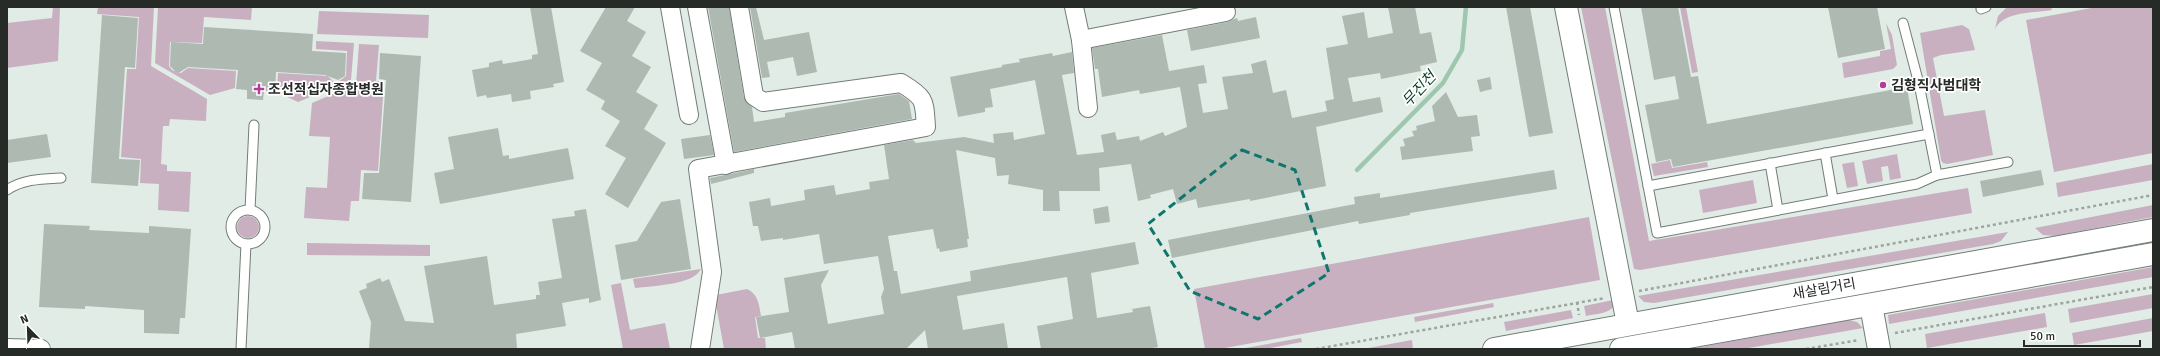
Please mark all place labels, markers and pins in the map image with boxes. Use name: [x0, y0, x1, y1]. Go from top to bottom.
place label: 김형직사범대학: [1891, 77, 1981, 94]
marker: 김형직사범대학: [1878, 80, 1888, 90]
place label: 조선적십자종합병원: [268, 81, 384, 98]
marker: 조선적십자종합병원: [253, 83, 265, 95]

